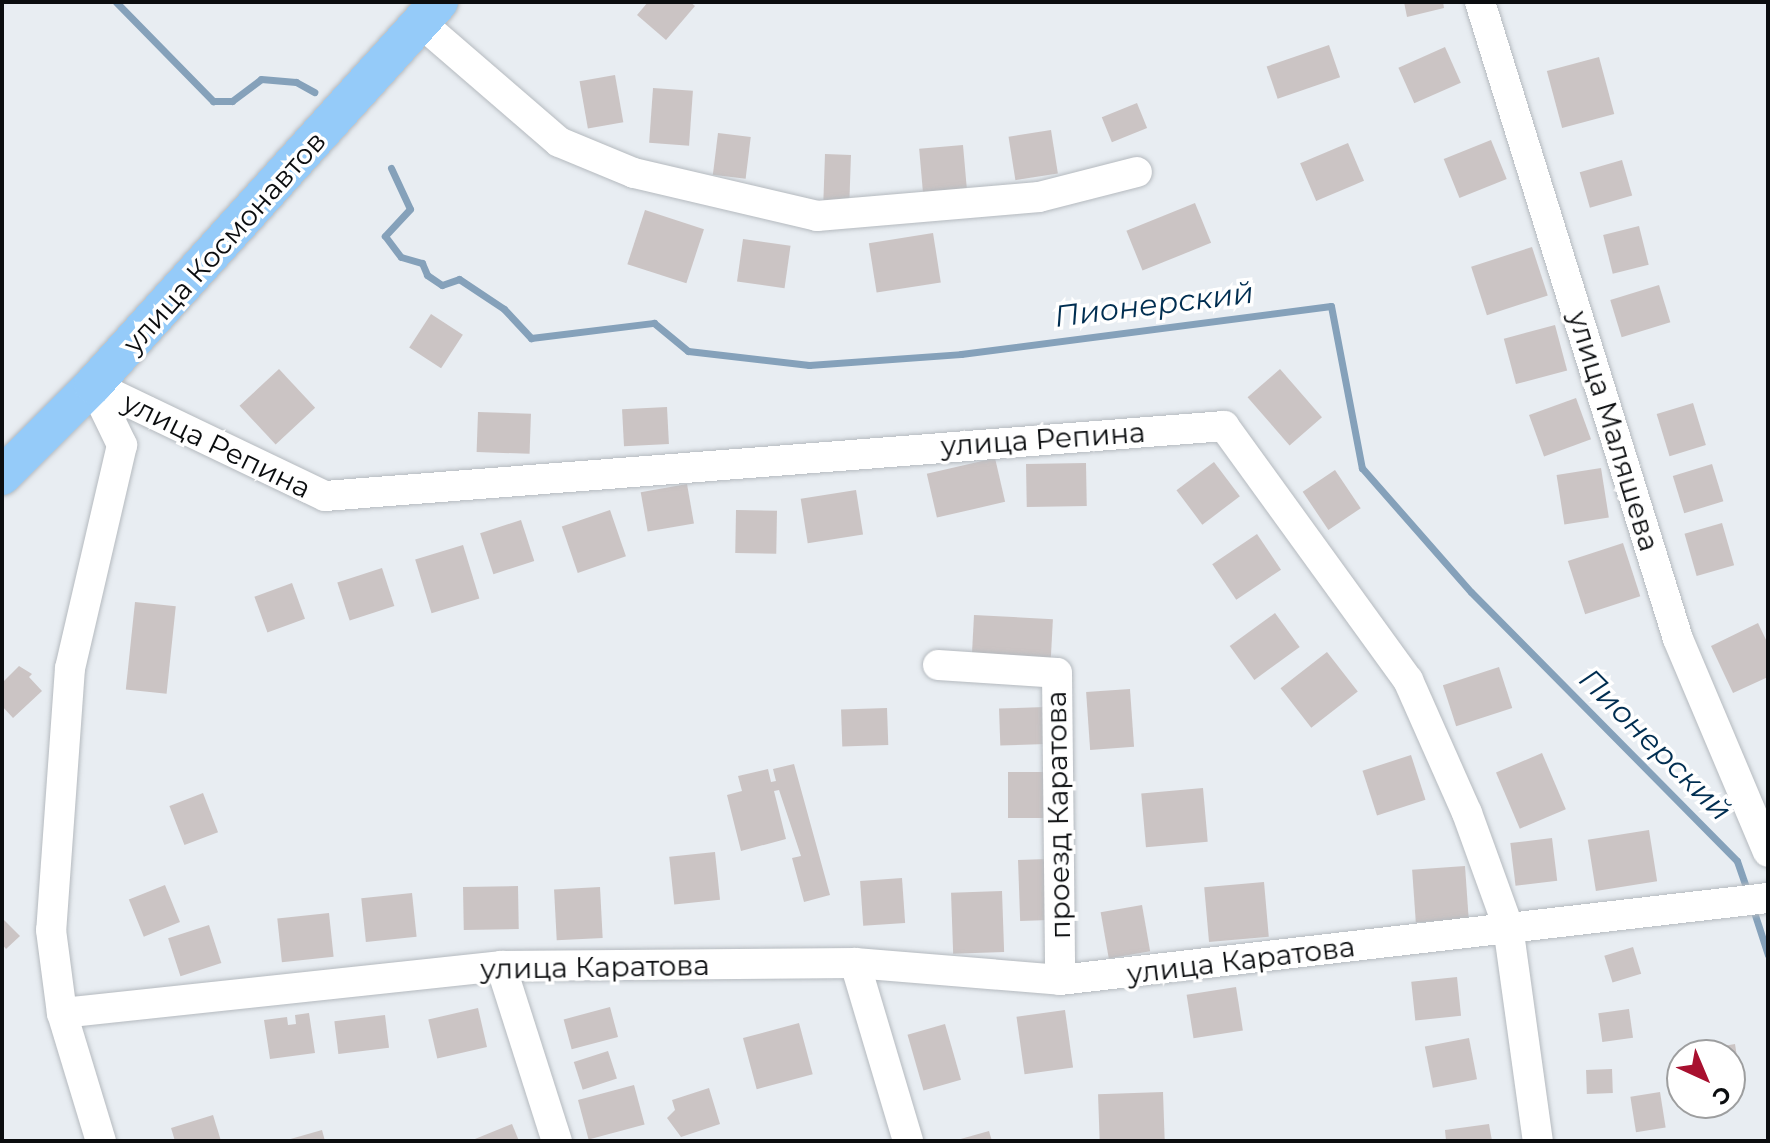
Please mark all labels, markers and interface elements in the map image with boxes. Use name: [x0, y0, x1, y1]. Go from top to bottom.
street label: улица Космонавтов: [116, 124, 332, 360]
water label: Пионерский: [1052, 275, 1256, 335]
street label: улица Маляшева: [1561, 307, 1667, 555]
street label: улица Репина: [118, 385, 316, 505]
street label: улица Репина: [940, 415, 1146, 463]
water label: Пионерский: [1571, 661, 1739, 829]
street label: проезд Каратова: [1039, 691, 1077, 939]
street label: улица Каратова: [1125, 929, 1357, 991]
street label: улица Каратова: [480, 948, 710, 986]
north arrow: [1666, 1039, 1746, 1119]
text: С: [1707, 1080, 1737, 1110]

